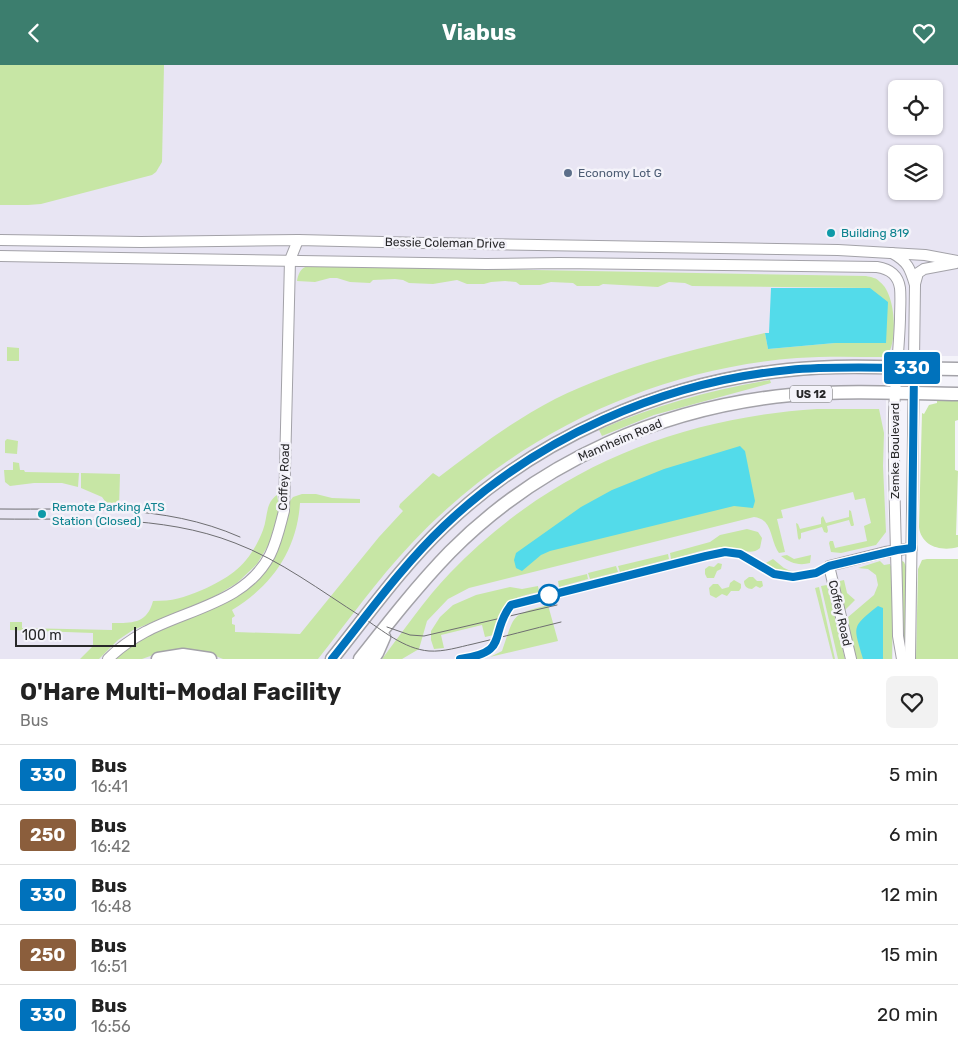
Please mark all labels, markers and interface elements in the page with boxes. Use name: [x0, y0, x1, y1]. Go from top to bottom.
icon: back: [20, 19, 48, 47]
text: Viabus: [442, 19, 516, 46]
icon: heart: [910, 19, 938, 47]
map controls: [888, 80, 943, 200]
button: locate: [888, 80, 943, 135]
button: layers: [888, 145, 943, 200]
place label: Economy Lot G: [578, 166, 662, 180]
marker: Economy Lot G: [562, 167, 574, 179]
place label: Building 819: [841, 226, 909, 240]
marker: Building 819: [825, 227, 837, 239]
street label: Bessie Coleman Drive: [385, 235, 506, 251]
line badge: 330: [883, 352, 941, 384]
text: 330: [894, 357, 930, 379]
road number: US 12: [790, 385, 832, 403]
street label: Zemke Boulevard: [888, 403, 902, 499]
street label: Mannheim Road: [576, 416, 664, 464]
street label: Coffey Road: [276, 443, 292, 511]
place label: Remote Parking ATS Station (Closed): [52, 500, 165, 528]
marker: Remote Parking ATS Station (Closed): [36, 508, 48, 520]
street label: Coffey Road: [826, 579, 854, 647]
unlabelled marker: [538, 584, 560, 606]
scale bar: [15, 624, 136, 647]
text: 100 m: [22, 627, 62, 644]
button: heart: [886, 676, 938, 728]
text: O'Hare Multi-Modal Facility: [20, 678, 341, 706]
text: Bus: [20, 711, 48, 730]
text: Bus: [91, 754, 127, 777]
text: 5 min: [889, 763, 938, 786]
text: 330: [30, 764, 66, 786]
text: 16:41: [91, 777, 128, 796]
text: Bus: [91, 814, 127, 837]
text: 6 min: [889, 823, 938, 846]
text: 250: [30, 824, 66, 846]
text: 16:42: [91, 837, 131, 856]
text: Bus: [91, 874, 127, 897]
text: 12 min: [881, 883, 938, 906]
text: 330: [30, 884, 66, 906]
text: 16:48: [91, 897, 132, 916]
text: Bus: [91, 934, 127, 957]
text: 15 min: [881, 943, 938, 966]
text: 250: [30, 944, 66, 966]
text: 16:51: [91, 957, 127, 976]
text: Bus: [91, 994, 127, 1017]
text: 20 min: [877, 1003, 938, 1026]
text: 330: [30, 1004, 66, 1026]
text: 16:56: [91, 1017, 131, 1036]

